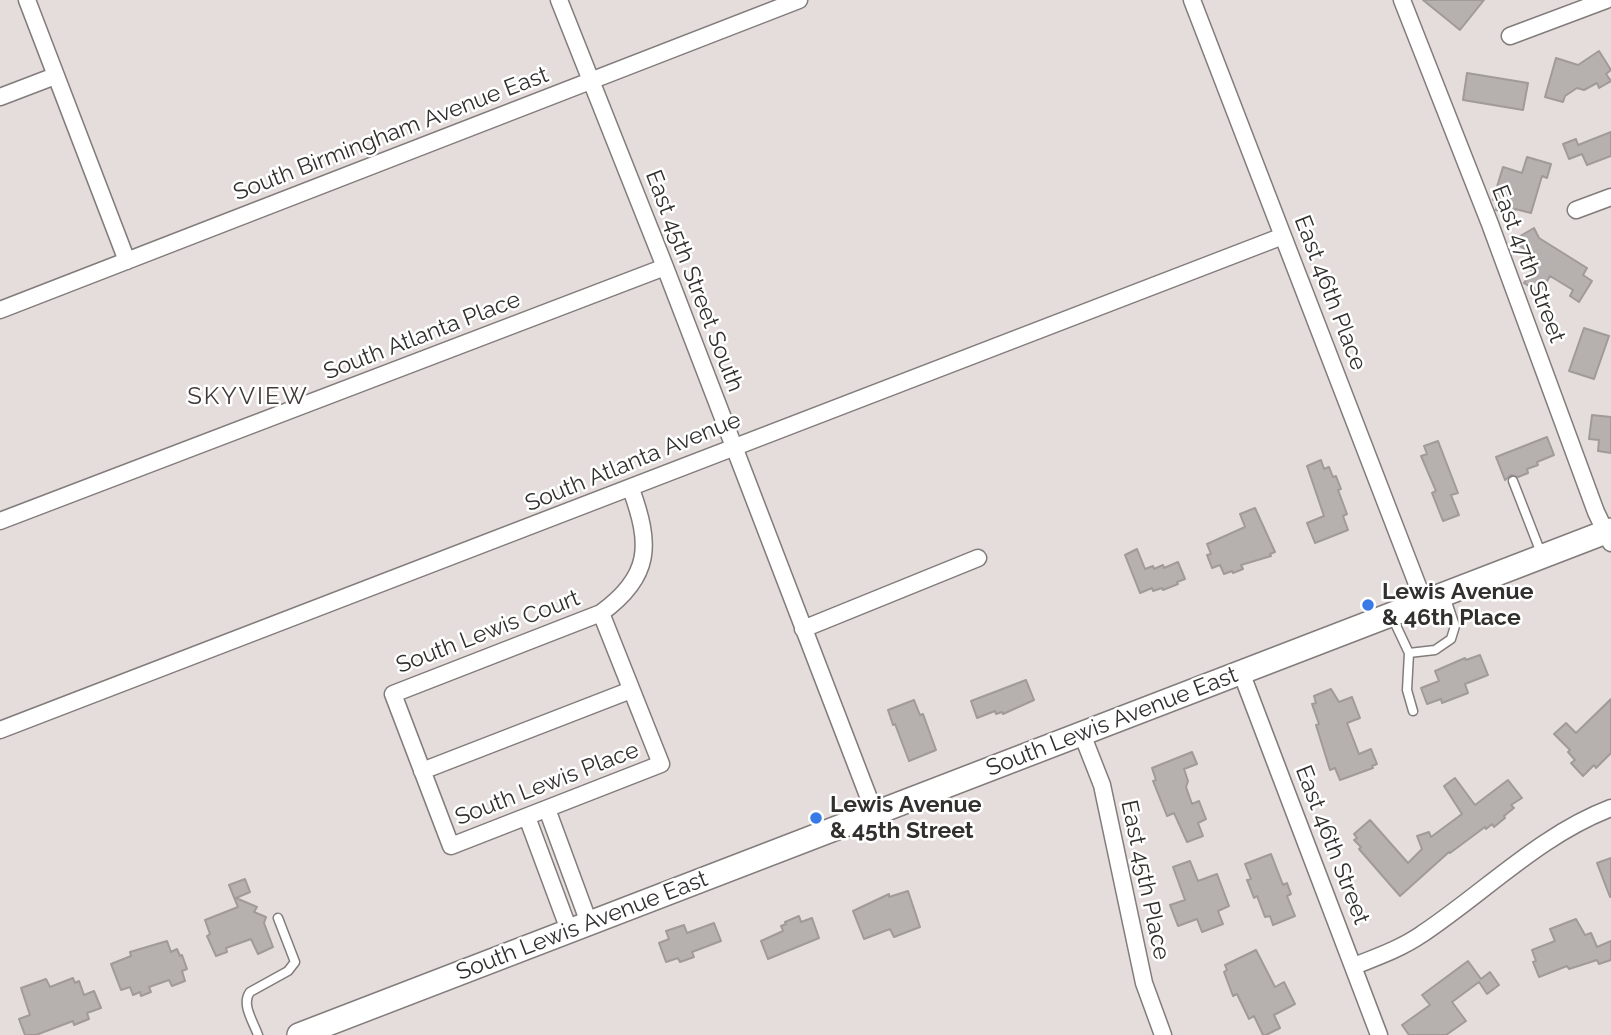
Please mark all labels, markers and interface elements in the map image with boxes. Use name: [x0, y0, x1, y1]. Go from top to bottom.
street label: South Birmingham Avenue East: [230, 61, 552, 207]
street label: East 45th Street South: [639, 166, 749, 396]
street label: East 47th Street: [1485, 181, 1571, 347]
street label: East 46th Place: [1288, 212, 1372, 374]
street label: South Atlanta Place: [320, 286, 524, 386]
district label: SKYVIEW: [188, 383, 308, 411]
street label: South Atlanta Avenue: [521, 406, 745, 518]
place label: Lewis Avenue & 46th Place: [1382, 578, 1533, 632]
street label: South Lewis Court: [392, 584, 584, 680]
marker: Lewis Avenue & 46th Place: [1360, 597, 1376, 613]
street label: South Lewis Avenue East: [982, 661, 1242, 783]
street label: South Lewis Place: [451, 736, 643, 832]
street label: East 46th Street: [1289, 761, 1375, 929]
place label: Lewis Avenue & 45th Street: [830, 791, 981, 845]
street label: East 45th Place: [1115, 798, 1175, 962]
marker: Lewis Avenue & 45th Street: [808, 810, 824, 826]
street label: South Lewis Avenue East: [452, 865, 712, 987]

